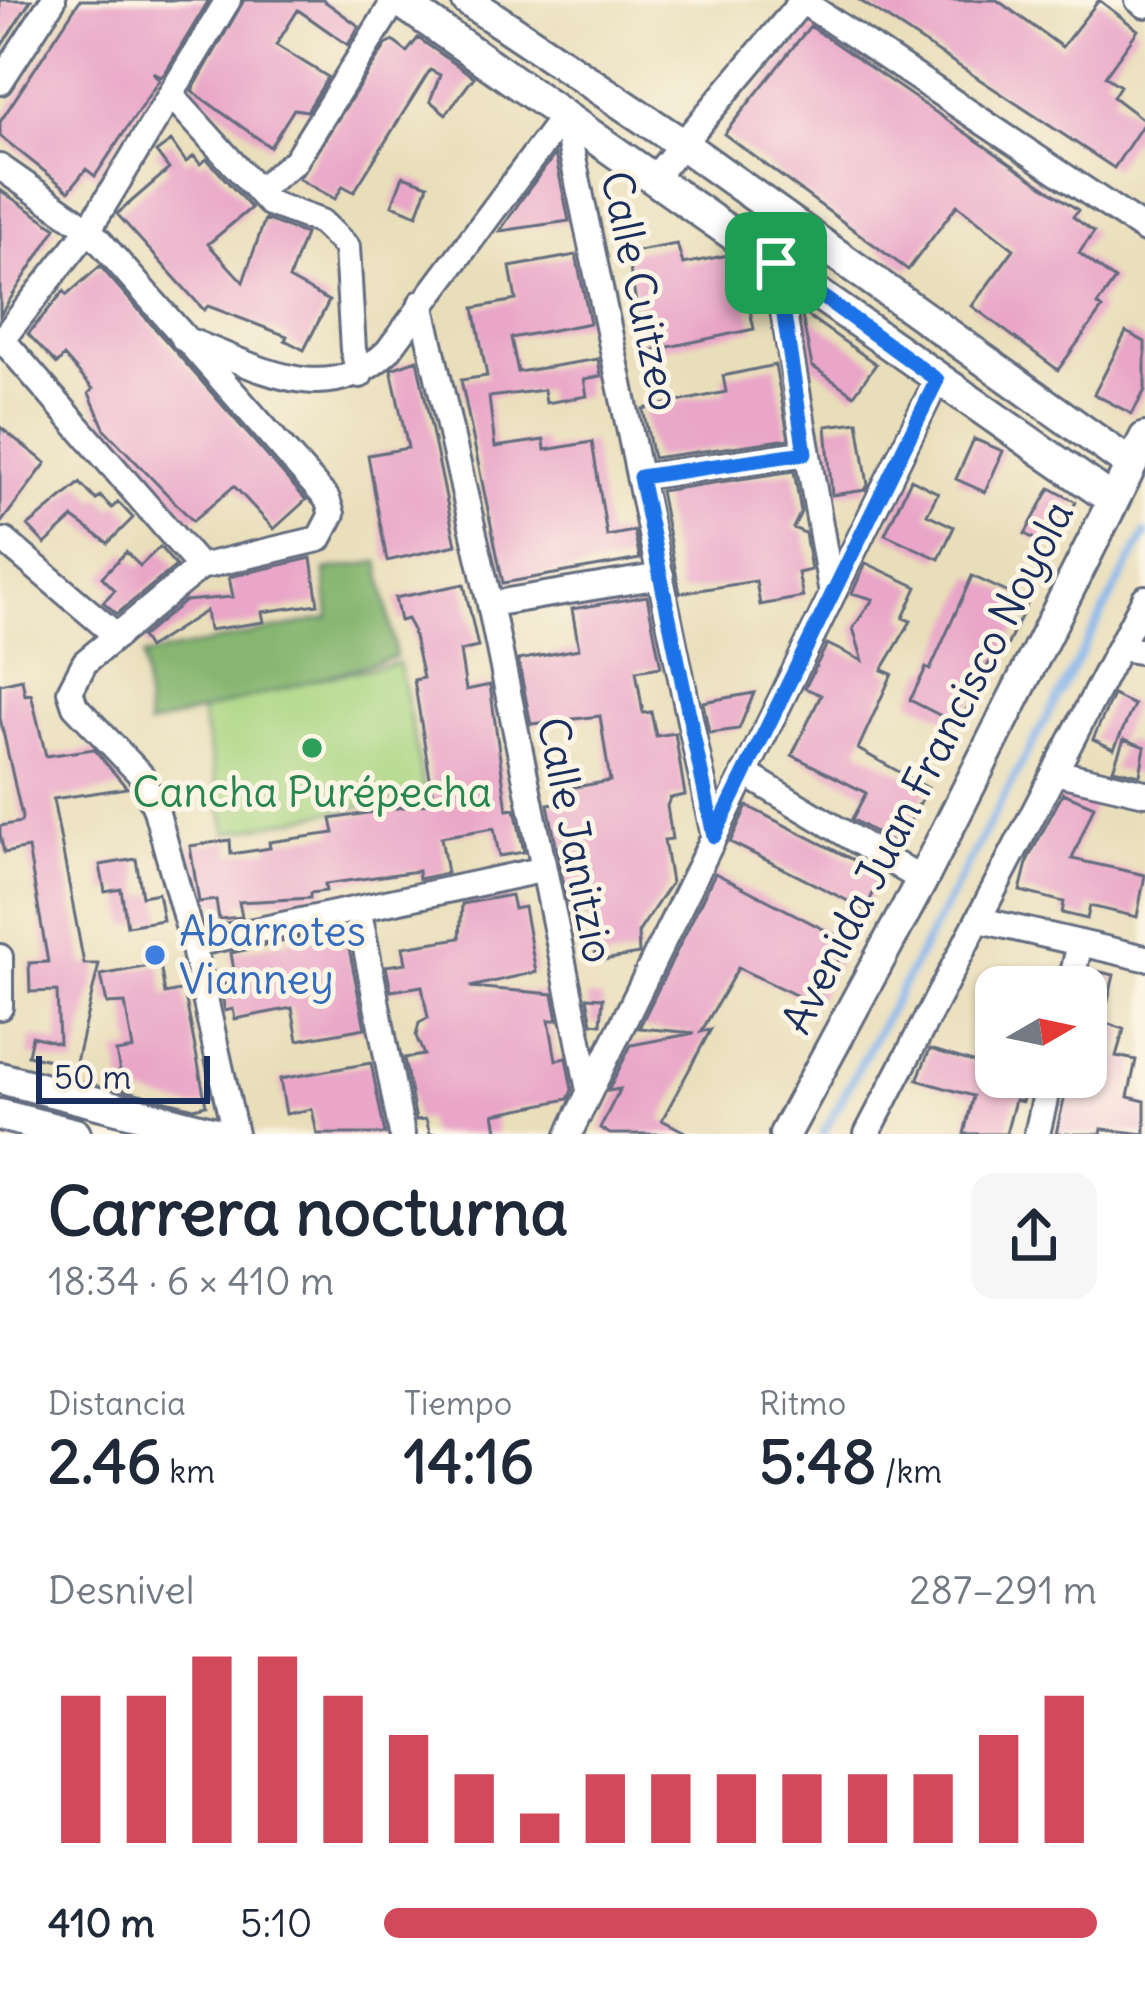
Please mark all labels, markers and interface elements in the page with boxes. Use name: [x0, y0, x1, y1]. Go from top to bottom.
street label: Calle Cuitzeo: [590, 167, 692, 415]
pin: [725, 212, 827, 314]
icon: arrive: [743, 230, 809, 296]
street label: Avenida Juan Francisco Noyola: [770, 492, 1084, 1042]
street label: Calle Janitzio: [527, 713, 625, 967]
marker: Cancha Purépecha: [299, 735, 325, 761]
place label: Cancha Purépecha: [132, 766, 492, 818]
place label: Abarrotes Vianney: [179, 905, 366, 1005]
marker: Abarrotes Vianney: [142, 942, 168, 968]
north arrow: [975, 966, 1107, 1098]
map controls: [975, 966, 1107, 1098]
scale bar: [36, 1050, 210, 1103]
text: 50 m: [54, 1056, 131, 1098]
text: Carrera nocturna: [48, 1170, 568, 1253]
button: share: [971, 1173, 1097, 1299]
text: 18:34 · 6 × 410 m: [48, 1257, 334, 1306]
text: Distancia: [48, 1382, 186, 1424]
text: Tiempo: [404, 1382, 512, 1424]
text: Ritmo: [759, 1382, 846, 1424]
text: 2.46: [48, 1424, 161, 1499]
text: 14:16: [404, 1424, 534, 1499]
text: 5:48: [759, 1424, 877, 1499]
text: km: [161, 1450, 215, 1492]
text: /km: [877, 1450, 942, 1492]
text: Desnivel: [48, 1566, 194, 1615]
text: 287–291 m: [909, 1566, 1097, 1615]
text: 410 m: [48, 1899, 155, 1948]
text: 5:10: [240, 1899, 312, 1948]

